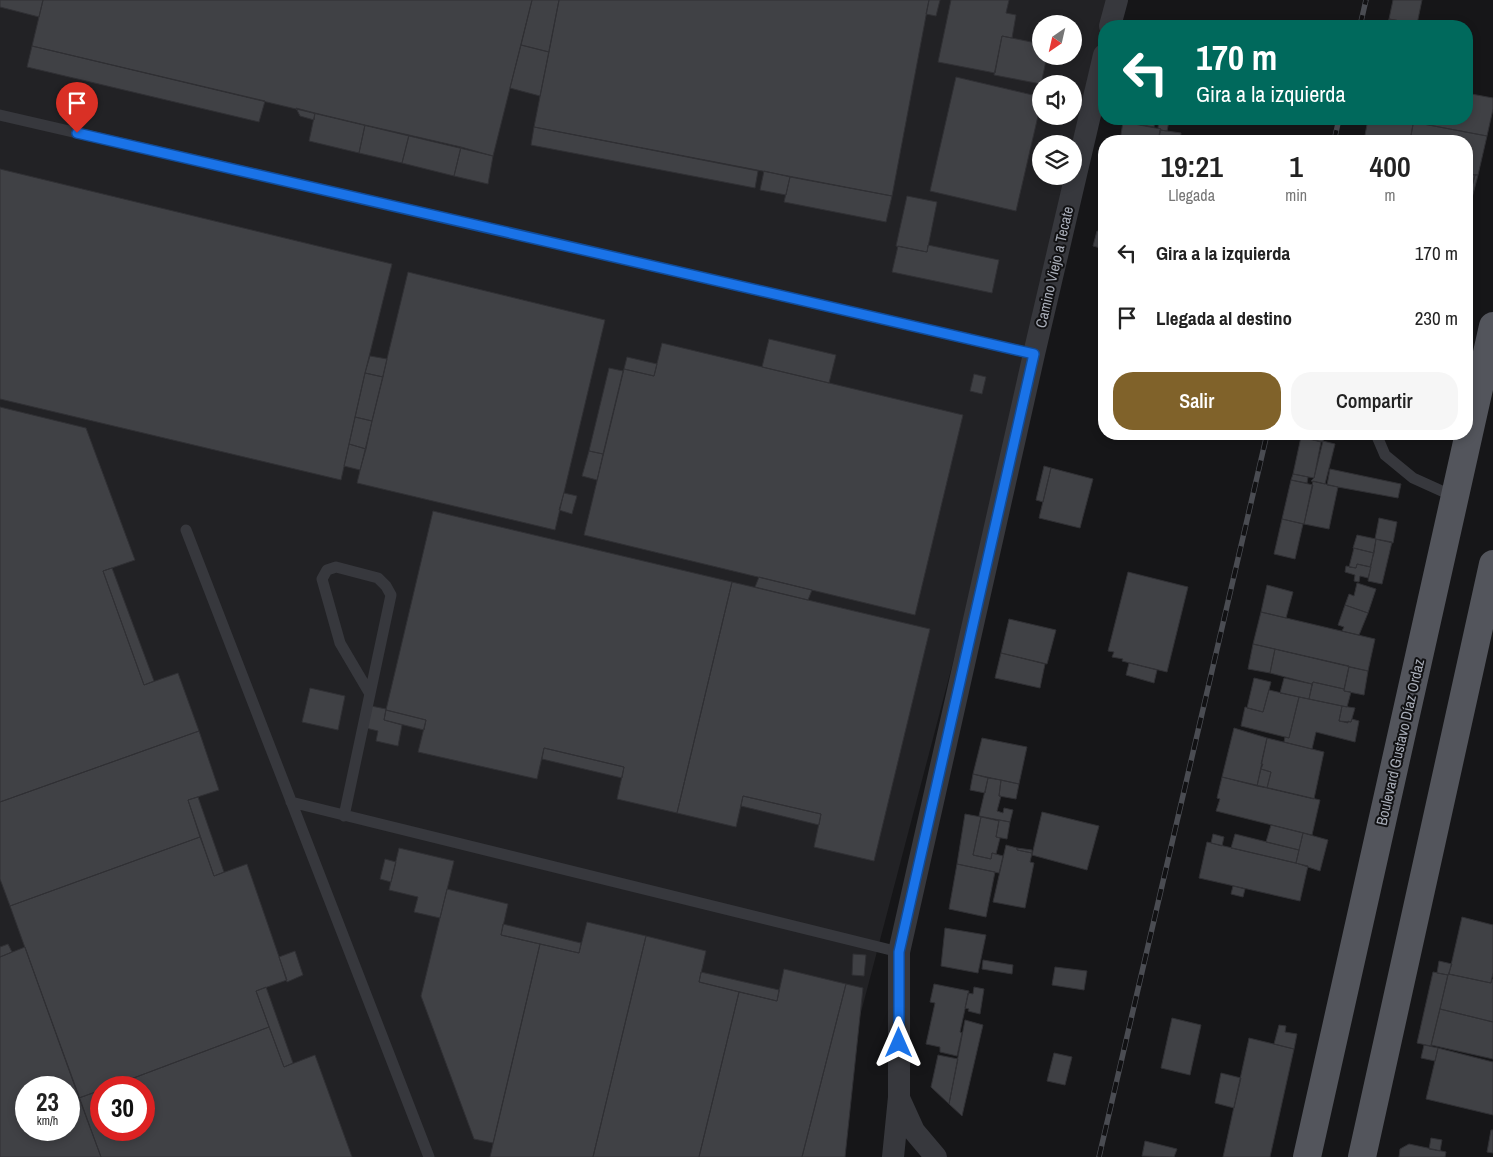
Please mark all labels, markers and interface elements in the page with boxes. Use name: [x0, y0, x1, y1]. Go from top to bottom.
north arrow: [1032, 15, 1082, 65]
map controls: [1032, 15, 1082, 185]
text: 170 m: [1196, 34, 1277, 81]
icon: left: [1113, 40, 1178, 105]
button: sound: [1032, 75, 1082, 125]
text: Gira a la izquierda: [1196, 79, 1345, 109]
pin: [56, 82, 98, 133]
icon: arrive: [63, 89, 91, 117]
button: layers: [1032, 135, 1082, 185]
text: 19:21: [1160, 146, 1223, 186]
text: 1: [1289, 146, 1303, 186]
text: 400: [1370, 146, 1411, 186]
text: Llegada: [1168, 184, 1215, 206]
text: min: [1285, 184, 1307, 206]
text: m: [1385, 184, 1396, 206]
street label: Camino Viejo a Tecate: [1030, 204, 1078, 330]
icon: left: [1113, 239, 1141, 267]
text: Gira a la izquierda: [1156, 240, 1290, 266]
text: 170 m: [1415, 240, 1458, 266]
icon: arrive: [1113, 304, 1141, 332]
text: Llegada al destino: [1156, 305, 1292, 331]
text: 230 m: [1415, 305, 1458, 331]
button: Salir: [1113, 372, 1281, 430]
button: Compartir: [1291, 372, 1458, 430]
street label: Boulevard Gustavo Díaz Ordaz: [1371, 657, 1429, 827]
position arrow: [872, 1016, 924, 1068]
speed limit sign: 30: [90, 1076, 155, 1141]
text: 23: [36, 1085, 59, 1119]
text: km/h: [37, 1113, 58, 1129]

